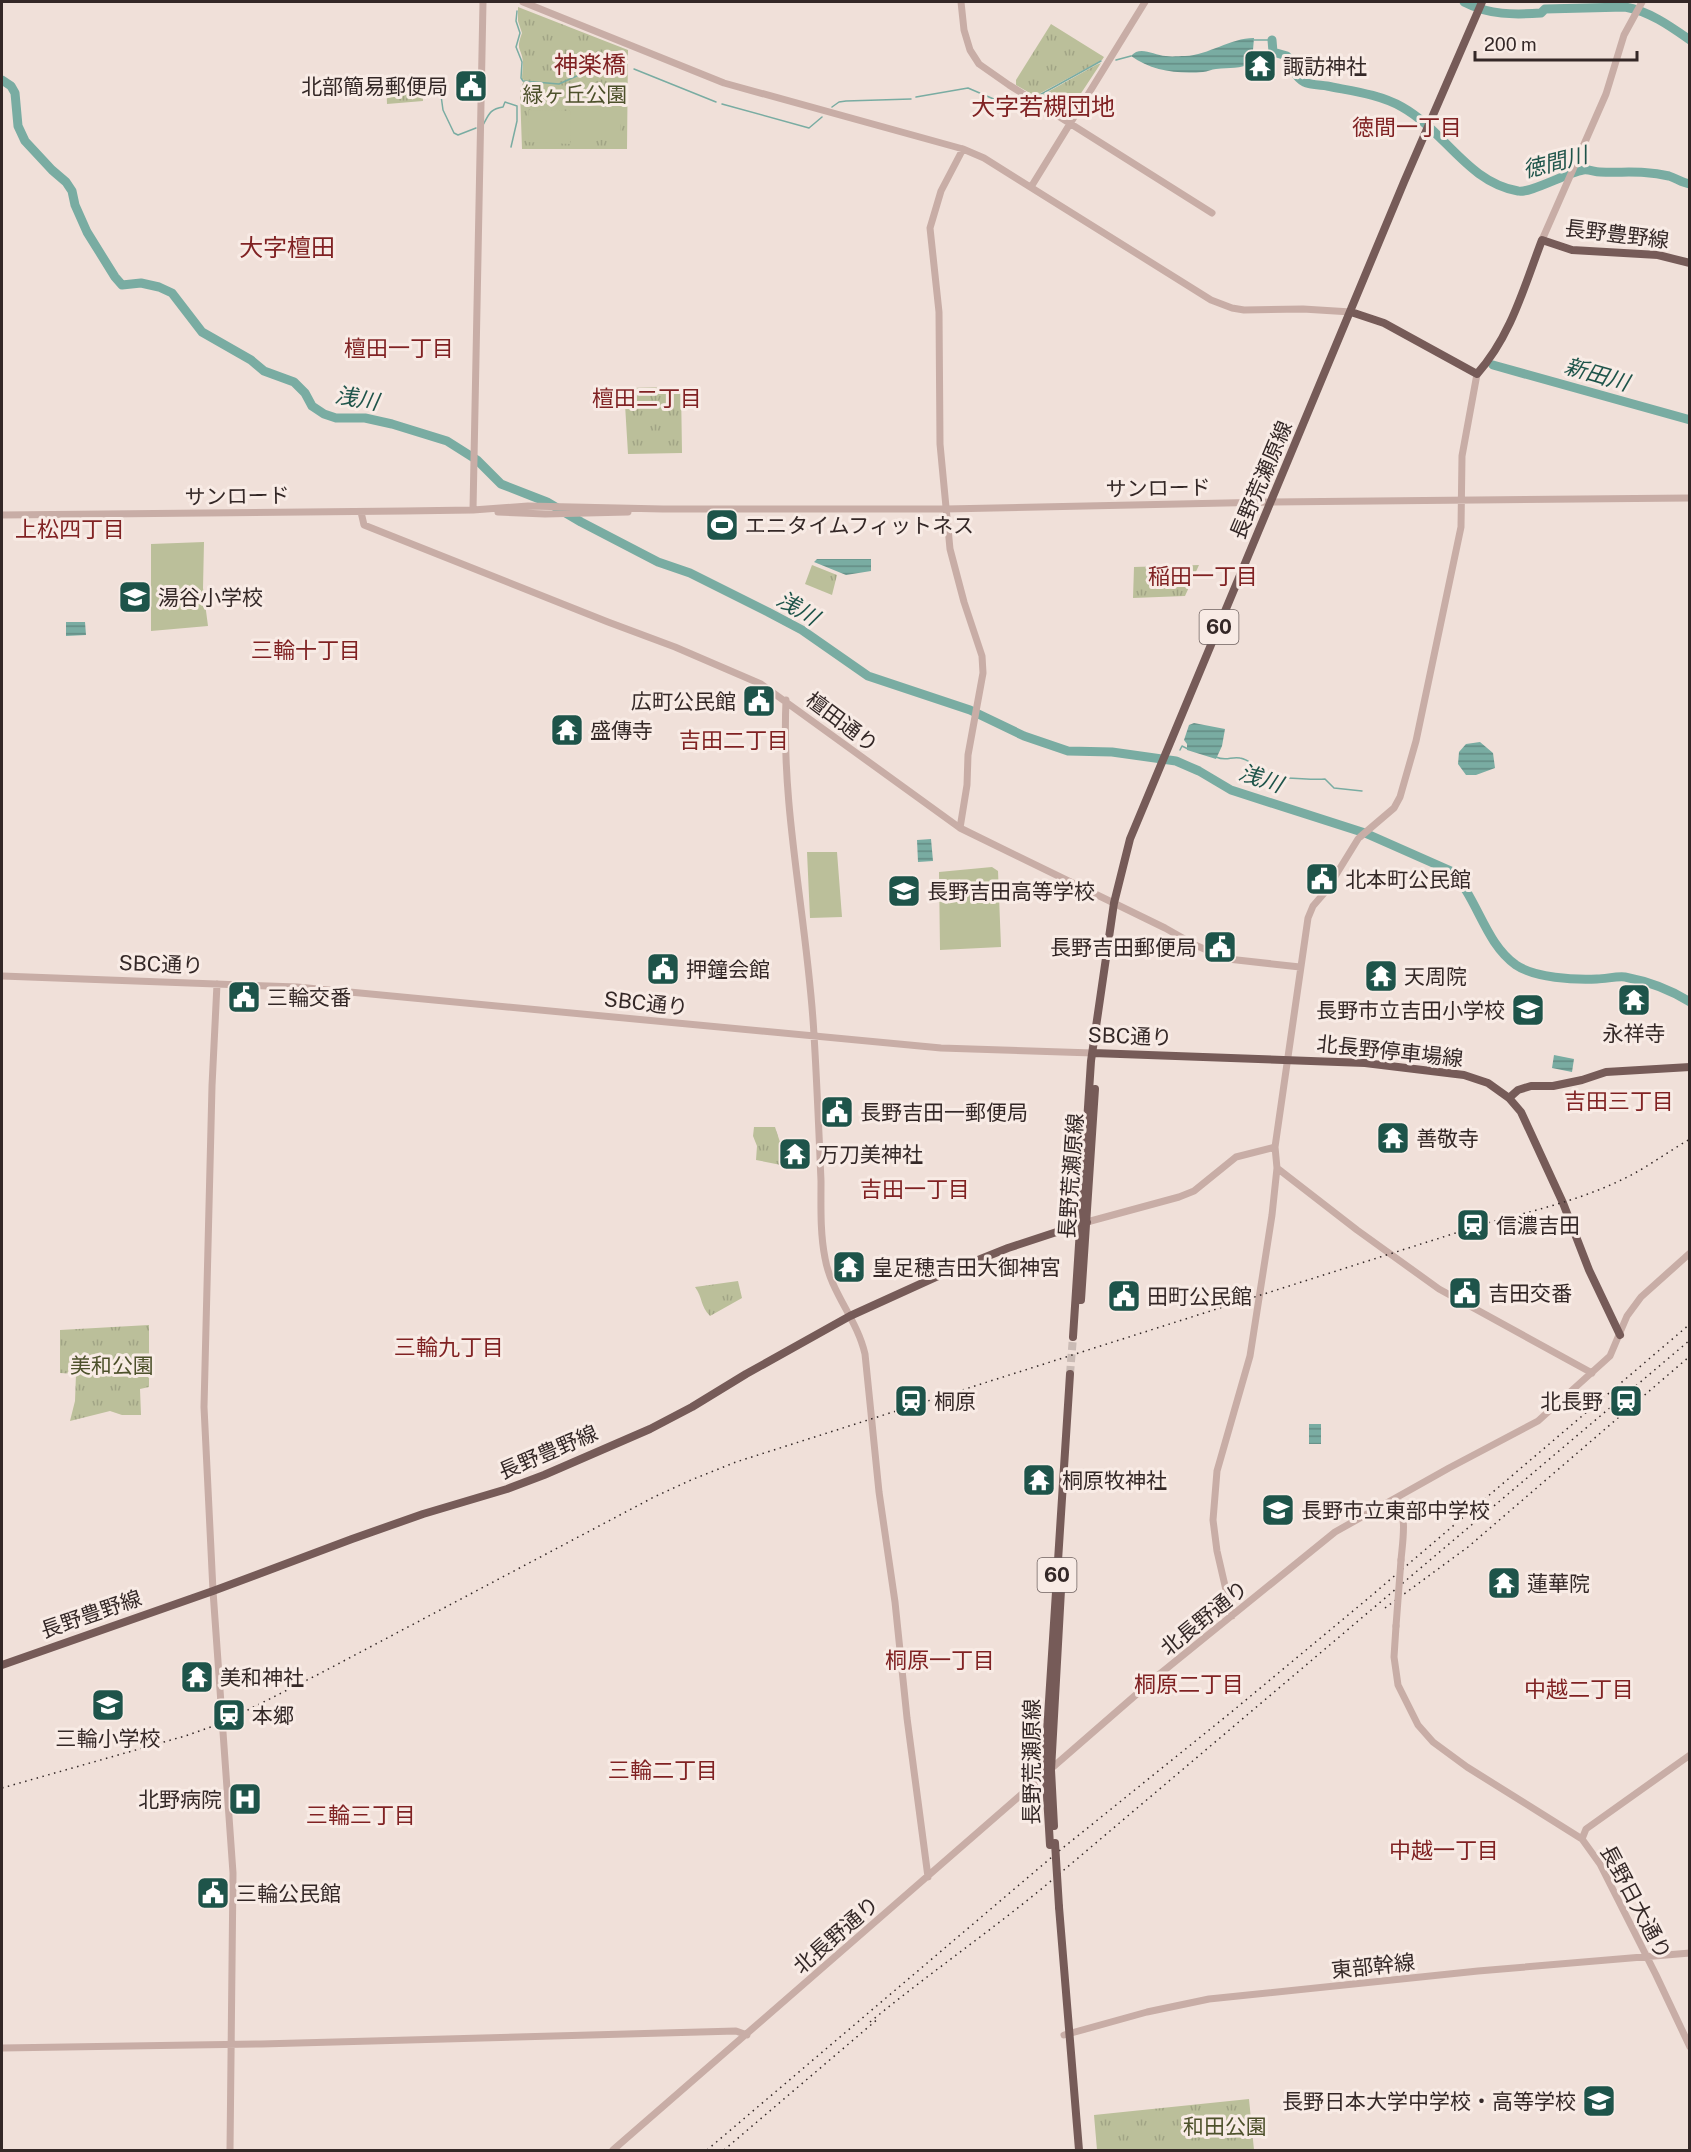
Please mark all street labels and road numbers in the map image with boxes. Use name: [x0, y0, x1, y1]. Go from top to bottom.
street label: 長野豊野線: [1563, 215, 1671, 253]
street label: 長野荒瀬原線: [1225, 417, 1297, 543]
street label: サンロード: [1105, 475, 1211, 501]
street label: サンロード: [184, 483, 290, 509]
road number: 60: [1200, 610, 1238, 644]
street label: 檀田通り: [801, 687, 883, 757]
street label: SBC通り: [118, 950, 204, 978]
street label: SBC通り: [603, 986, 689, 1020]
street label: SBC通り: [1087, 1022, 1173, 1050]
street label: 北長野停車場線: [1316, 1031, 1464, 1071]
street label: 長野荒瀬原線: [1054, 1112, 1088, 1240]
street label: 長野豊野線: [495, 1420, 601, 1484]
road number: 60: [1038, 1558, 1076, 1592]
street label: 北長野通り: [1155, 1575, 1253, 1661]
street label: 長野豊野線: [37, 1585, 145, 1643]
street label: 長野荒瀬原線: [1019, 1699, 1044, 1825]
street label: 長野日大通り: [1595, 1841, 1677, 1963]
street label: 北長野通り: [788, 1891, 884, 1979]
street label: 東部幹線: [1330, 1949, 1416, 1983]

